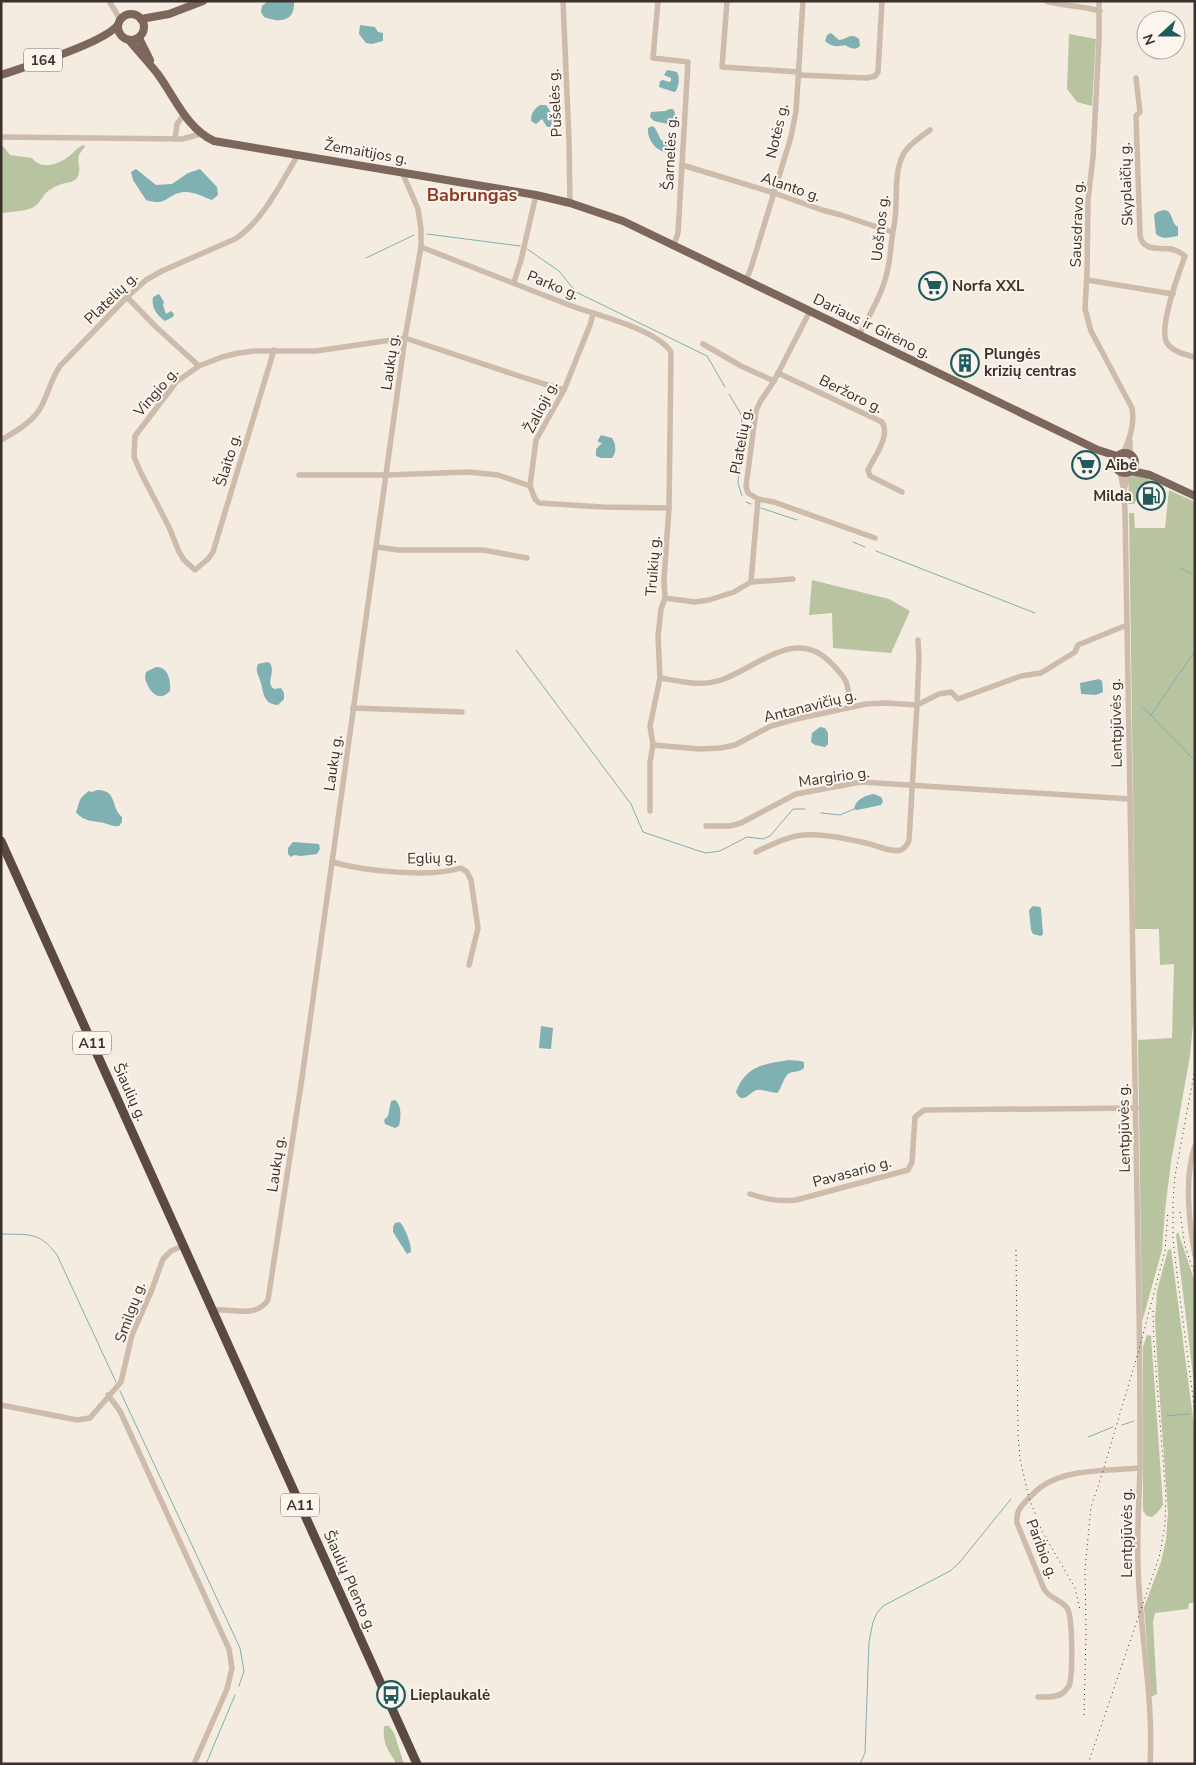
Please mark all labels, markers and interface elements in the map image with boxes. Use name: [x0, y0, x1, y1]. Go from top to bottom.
north arrow: [1136, 10, 1186, 60]
text: N: [1139, 31, 1160, 48]
road number: 164: [24, 48, 62, 72]
street label: Pušelės g.: [543, 68, 567, 138]
street label: Notės g.: [761, 102, 793, 160]
street label: Šarnelės g.: [657, 115, 682, 191]
street label: Žemaitijos g.: [323, 135, 409, 169]
street label: Skyplaičių g.: [1115, 142, 1137, 226]
street label: Alanto g.: [759, 168, 823, 206]
street label: Sausdravo g.: [1065, 180, 1089, 268]
district label: Babrungas: [427, 183, 517, 207]
street label: Uošnos g.: [867, 194, 893, 262]
street label: Parko g.: [524, 266, 582, 304]
street label: Platelių g.: [80, 267, 142, 329]
supermarket icon: Norfa XXL: [918, 271, 948, 301]
place label: Norfa XXL: [952, 276, 1025, 296]
street label: Dariaus ir Girėno g.: [810, 289, 934, 363]
street label: Laukų g.: [376, 333, 404, 391]
place label: Plungės krizių centras: [984, 344, 1076, 381]
building icon: Plungės krizių centras: [950, 348, 980, 378]
street label: Vingio g.: [128, 363, 183, 422]
street label: Beržoro g.: [816, 370, 886, 418]
street label: Žalioji g.: [519, 378, 563, 436]
street label: Platelių g.: [725, 406, 757, 476]
street label: Šlaito g.: [209, 431, 246, 489]
supermarket icon: Aibė: [1071, 450, 1101, 480]
place label: Aibė: [1105, 455, 1137, 475]
fuel station icon: Milda: [1136, 481, 1166, 511]
place label: Milda: [1093, 486, 1132, 506]
street label: Truikių g.: [641, 535, 665, 597]
street label: Lentpjūvės g.: [1105, 678, 1127, 768]
street label: Antanavičių g.: [761, 685, 859, 727]
street label: Laukų g.: [319, 734, 347, 792]
street label: Margirio g.: [797, 762, 871, 792]
street label: Eglių g.: [407, 848, 457, 868]
road number: A11: [73, 1032, 111, 1054]
street label: Šiaulių g.: [108, 1059, 153, 1124]
street label: Lentpjūvės g.: [1113, 1083, 1135, 1173]
street label: Laukų g.: [262, 1135, 290, 1193]
street label: Pavasario g.: [810, 1152, 894, 1192]
street label: Smilgų g.: [110, 1279, 150, 1345]
street label: Lentpjūvės g.: [1117, 1488, 1137, 1578]
road number: A11: [281, 1494, 319, 1516]
street label: Paribio g.: [1021, 1516, 1063, 1582]
street label: Šiaulių Plento g.: [319, 1527, 382, 1635]
bus stop icon: Lieplaukalė: [376, 1680, 406, 1710]
place label: Lieplaukalė: [410, 1685, 490, 1705]

